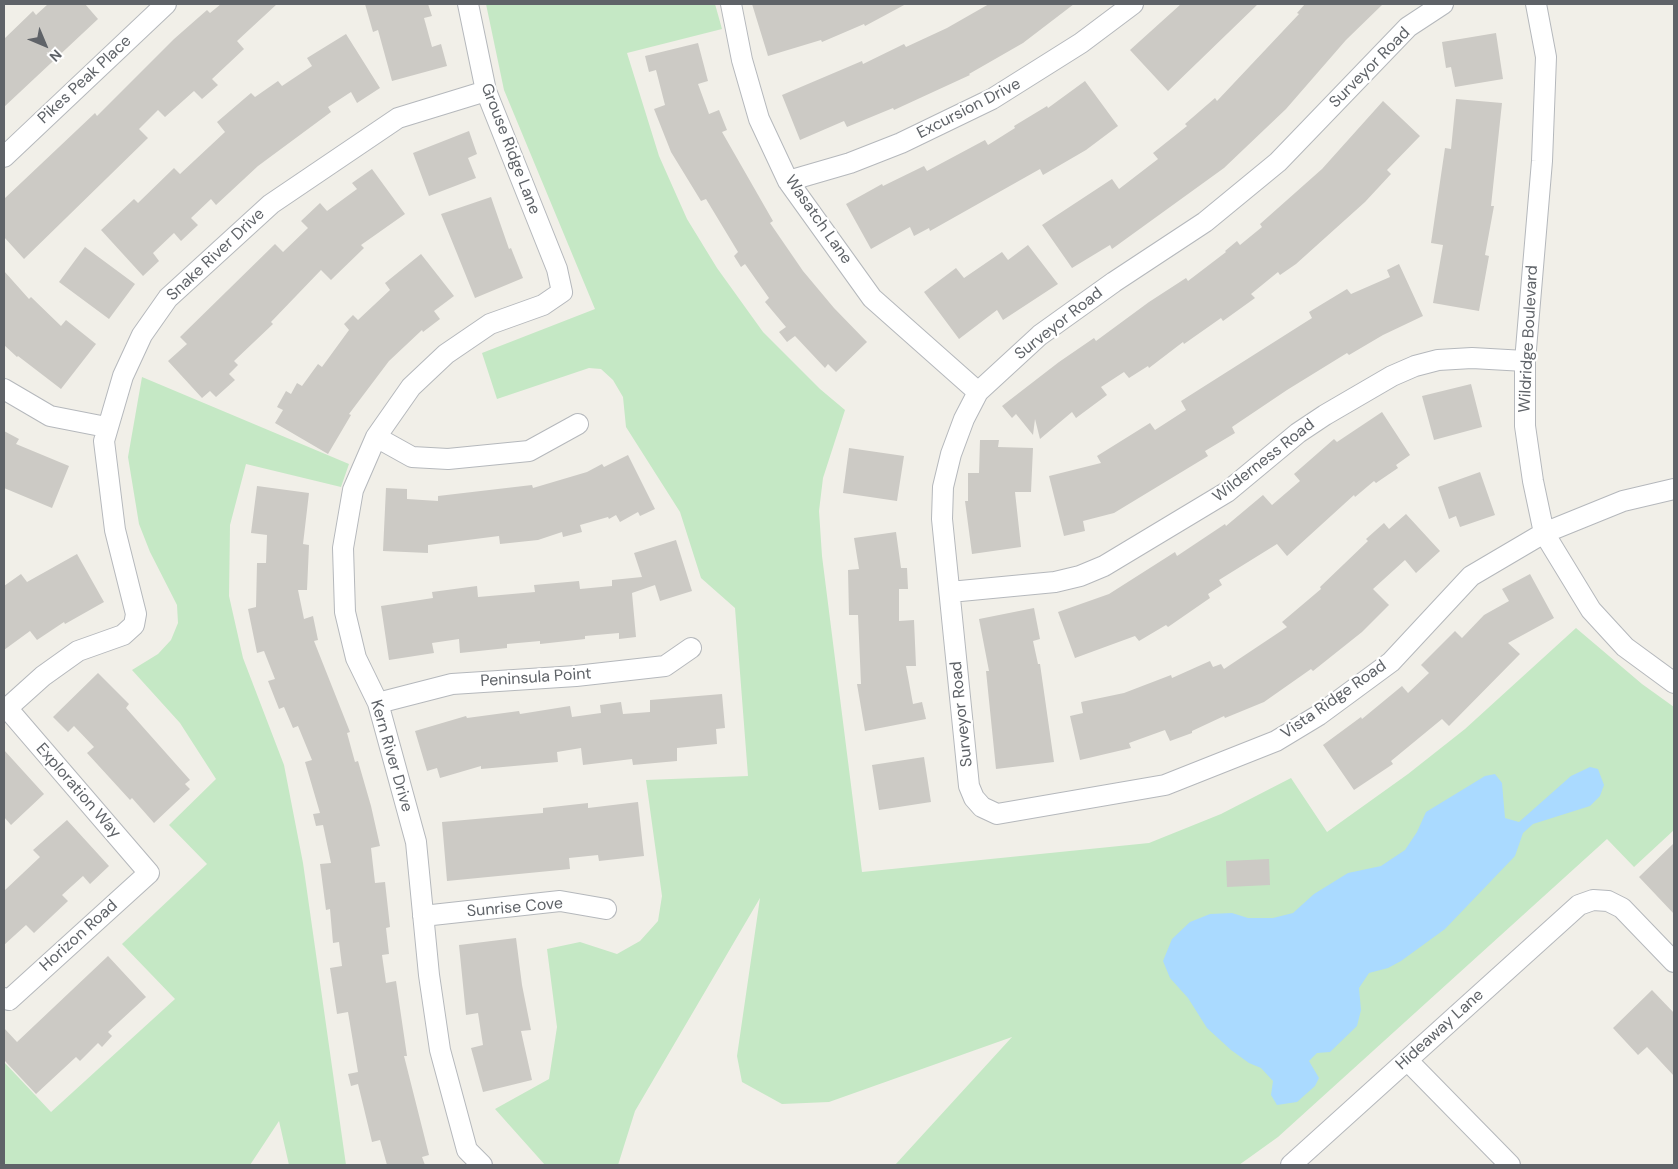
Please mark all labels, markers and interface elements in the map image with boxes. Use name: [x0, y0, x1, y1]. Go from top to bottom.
north arrow: [20, 20, 70, 70]
street label: Surveyor Road: [1326, 24, 1414, 112]
street label: Pikes Peak Place: [34, 32, 136, 128]
text: N: [46, 46, 66, 66]
street label: Excursion Drive: [914, 75, 1024, 143]
street label: Grouse Ridge Lane: [476, 81, 544, 217]
street label: Wasatch Lane: [780, 172, 856, 268]
street label: Snake River Drive: [163, 205, 269, 305]
street label: Wildridge Boulevard: [1516, 265, 1542, 413]
street label: Surveyor Road: [1011, 284, 1107, 364]
street label: Wilderness Road: [1209, 415, 1319, 507]
street label: Vista Ridge Road: [1278, 657, 1390, 743]
street label: Surveyor Road: [947, 660, 977, 768]
street label: Peninsula Point: [480, 665, 592, 691]
street label: Kern River Drive: [366, 698, 416, 814]
street label: Exploration Way: [32, 740, 124, 842]
street label: Sunrise Cove: [466, 894, 564, 922]
street label: Horizon Road: [36, 896, 122, 976]
street label: Hideaway Lane: [1392, 986, 1488, 1074]

